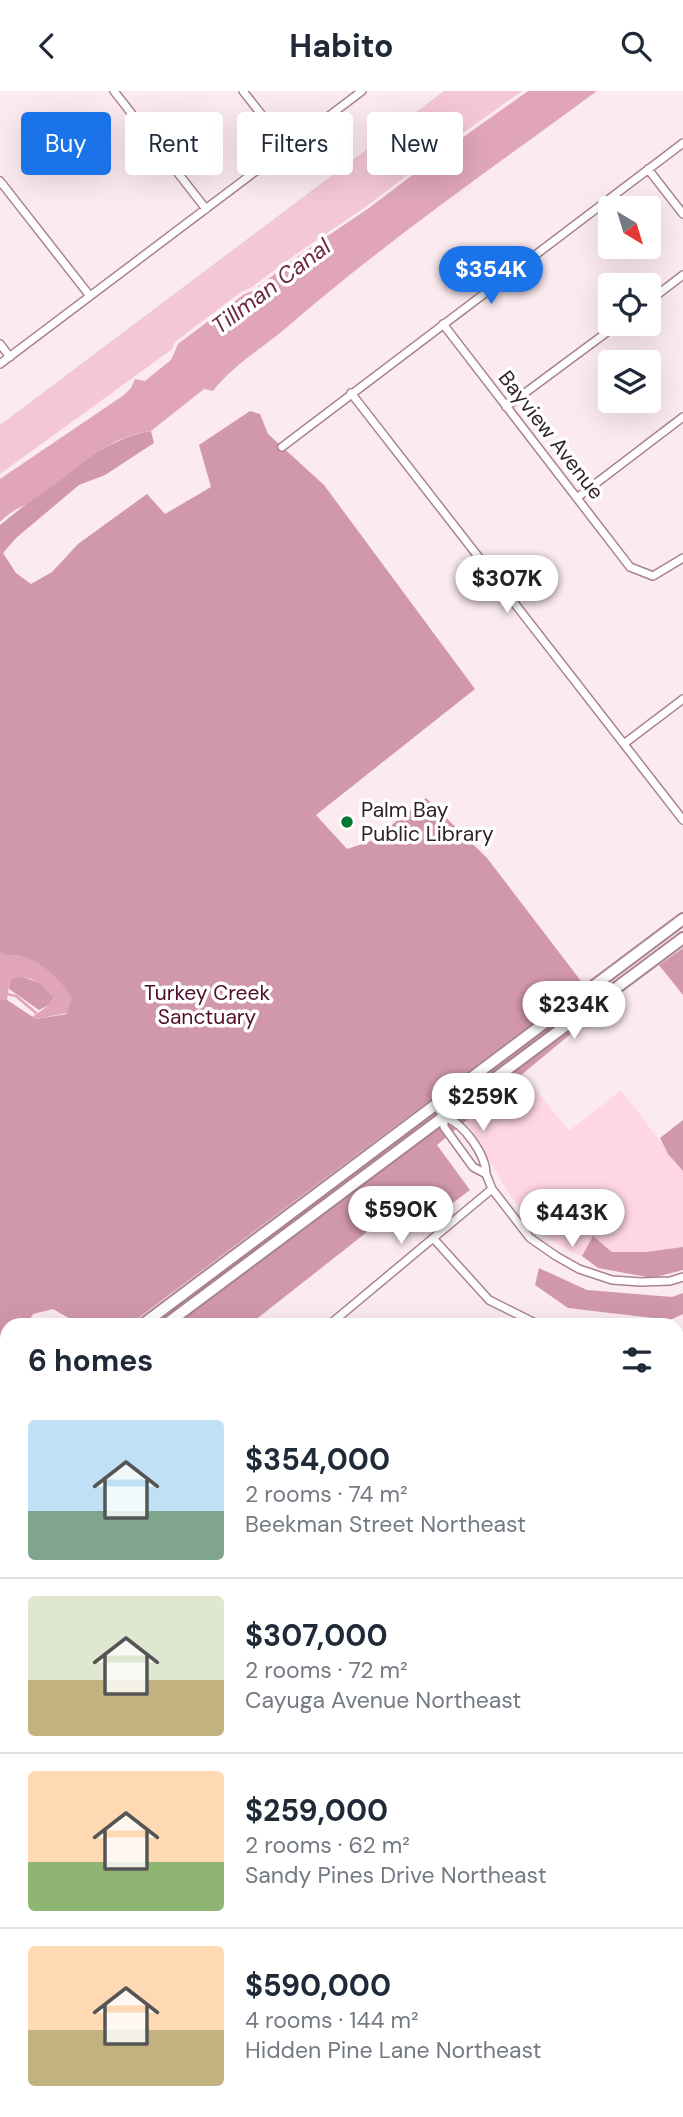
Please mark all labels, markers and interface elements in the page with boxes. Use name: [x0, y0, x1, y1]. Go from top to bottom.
text: Habito: [289, 25, 394, 67]
icon: back: [28, 27, 66, 65]
icon: search: [617, 27, 655, 65]
chip: Buy: [21, 112, 111, 175]
chip: Rent: [125, 112, 223, 175]
chip: Filters: [237, 112, 353, 175]
chip: New: [367, 112, 463, 175]
north arrow: [598, 196, 662, 259]
map controls: [598, 196, 661, 413]
water label: Tillman Canal: [205, 231, 337, 341]
pin: $354K: [442, 247, 540, 306]
text: $354K: [455, 254, 527, 284]
button: locate: [598, 273, 661, 336]
button: layers: [598, 350, 661, 413]
street label: Bayview Avenue: [492, 365, 610, 505]
pin: $307K: [458, 555, 556, 615]
text: $307K: [471, 563, 543, 593]
place label: Palm Bay Public Library: [361, 796, 494, 848]
marker: Palm Bay Public Library: [339, 814, 355, 830]
park label: Turkey Creek Sanctuary: [144, 979, 270, 1031]
pin: $234K: [525, 981, 623, 1041]
text: $234K: [538, 989, 610, 1019]
pin: $259K: [434, 1073, 532, 1133]
text: $259K: [448, 1081, 518, 1111]
pin: $590K: [352, 1187, 450, 1246]
pin: $443K: [523, 1189, 621, 1249]
text: $590K: [364, 1194, 438, 1224]
text: $443K: [536, 1197, 608, 1227]
text: 6 homes: [28, 1341, 153, 1380]
icon: filters: [618, 1341, 656, 1379]
text: $354,000: [245, 1440, 390, 1479]
icon: home: [84, 1448, 168, 1532]
text: 2 rooms · 74 m²: [245, 1479, 408, 1509]
text: Beekman Street Northeast: [245, 1509, 526, 1539]
text: $307,000: [245, 1616, 388, 1655]
icon: home: [84, 1624, 168, 1708]
text: 2 rooms · 72 m²: [245, 1655, 408, 1685]
text: Cayuga Avenue Northeast: [245, 1685, 521, 1715]
text: $259,000: [245, 1791, 388, 1830]
icon: home: [84, 1799, 168, 1883]
text: 2 rooms · 62 m²: [245, 1830, 410, 1860]
text: Sandy Pines Drive Northeast: [245, 1860, 547, 1890]
text: $590,000: [245, 1966, 391, 2005]
icon: home: [84, 1974, 168, 2058]
text: 4 rooms · 144 m²: [245, 2005, 419, 2035]
text: Hidden Pine Lane Northeast: [245, 2035, 542, 2065]

